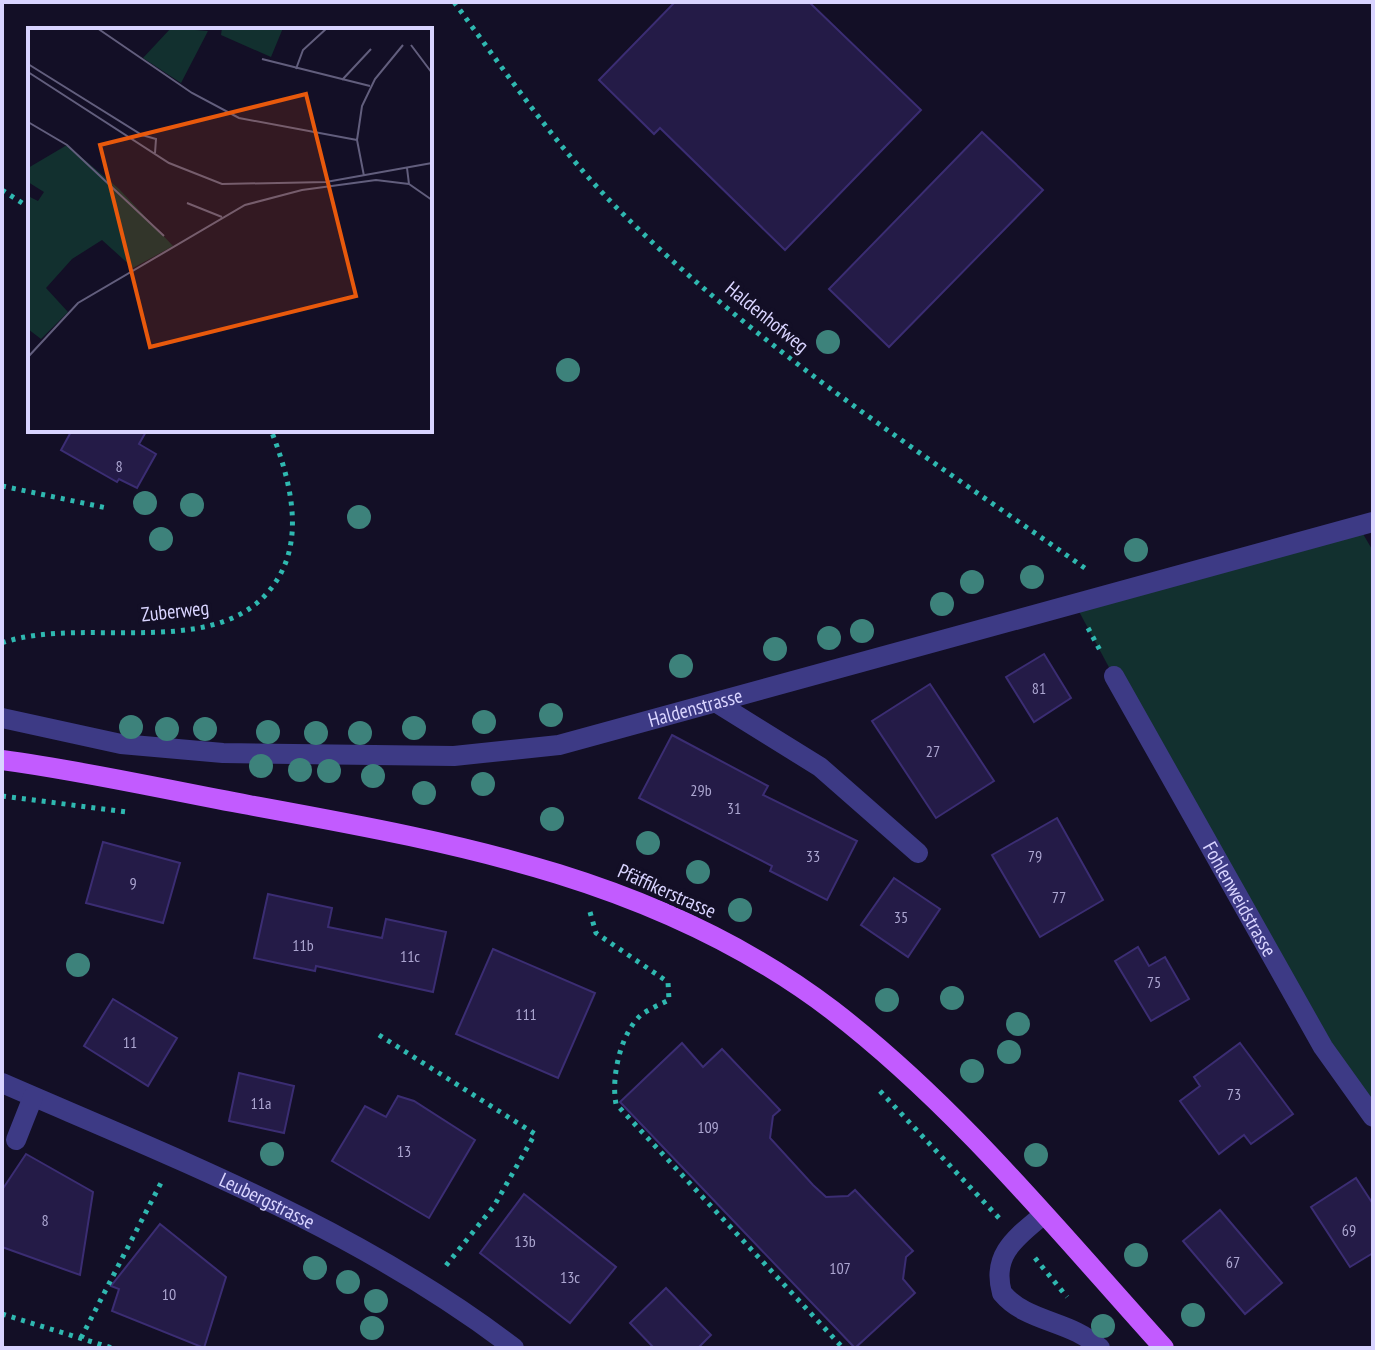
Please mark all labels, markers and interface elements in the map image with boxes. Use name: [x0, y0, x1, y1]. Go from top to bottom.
inset map: [28, 28, 432, 432]
street label: Haldenhofweg: [720, 275, 814, 359]
house number: 8: [115, 456, 123, 476]
street label: Zuberweg: [140, 595, 210, 627]
house number: 81: [1032, 678, 1046, 698]
street label: Haldenstrasse: [645, 682, 745, 733]
house number: 27: [926, 741, 940, 761]
house number: 29b: [690, 780, 712, 800]
house number: 31: [727, 798, 741, 818]
street label: Fohlenweidstrasse: [1197, 837, 1282, 961]
house number: 33: [806, 846, 820, 866]
house number: 79: [1028, 846, 1042, 866]
street label: Pfäffikerstrasse: [614, 858, 720, 924]
house number: 9: [129, 873, 137, 893]
house number: 77: [1052, 887, 1066, 907]
house number: 35: [894, 907, 908, 927]
house number: 11b: [292, 935, 314, 955]
house number: 11c: [400, 946, 420, 966]
house number: 75: [1147, 972, 1161, 992]
house number: 111: [515, 1004, 537, 1024]
house number: 11: [123, 1032, 137, 1052]
house number: 73: [1227, 1084, 1241, 1104]
house number: 11a: [251, 1093, 271, 1113]
house number: 109: [697, 1117, 719, 1137]
house number: 13: [397, 1141, 411, 1161]
street label: Leubergstrasse: [215, 1167, 319, 1235]
house number: 8: [41, 1210, 49, 1230]
house number: 69: [1342, 1220, 1356, 1240]
house number: 13b: [514, 1231, 536, 1251]
house number: 67: [1226, 1252, 1240, 1272]
house number: 107: [829, 1258, 851, 1278]
house number: 13c: [560, 1267, 580, 1287]
house number: 10: [162, 1284, 176, 1304]

